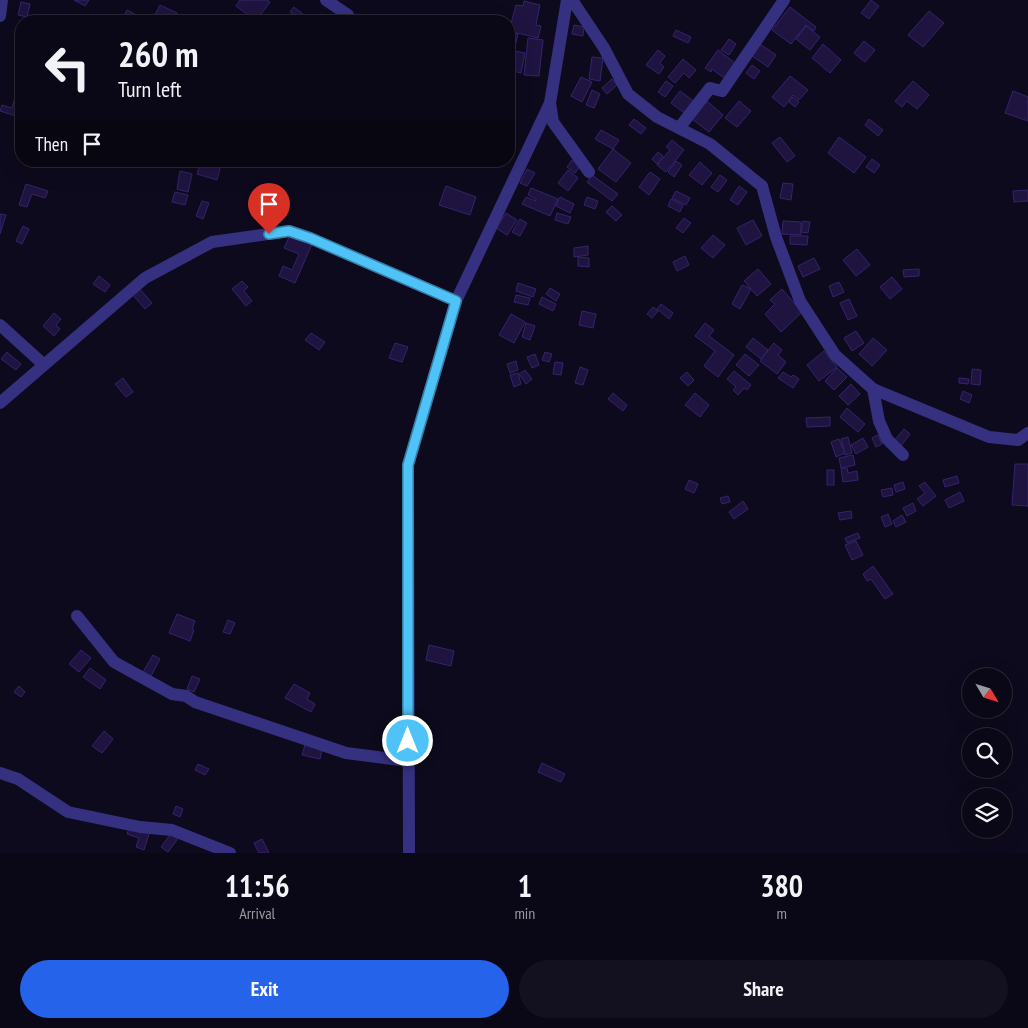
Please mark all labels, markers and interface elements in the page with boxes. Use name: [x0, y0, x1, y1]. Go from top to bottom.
text: 260 m: [118, 31, 199, 77]
icon: left: [35, 35, 100, 100]
text: Turn left: [118, 75, 182, 103]
icon: arrive: [78, 130, 106, 158]
text: Then: [35, 132, 68, 156]
pin: [248, 183, 290, 234]
icon: arrive: [255, 190, 283, 218]
north arrow: [962, 668, 1012, 718]
map controls: [962, 668, 1012, 838]
position arrow: [381, 714, 433, 766]
button: search: [962, 728, 1012, 778]
button: layers: [962, 788, 1012, 838]
text: 11:56: [225, 866, 290, 905]
text: 1: [518, 866, 532, 905]
text: 380: [760, 866, 803, 905]
text: Arrival: [239, 903, 275, 923]
text: min: [514, 903, 535, 923]
text: m: [776, 903, 787, 923]
button: Exit: [20, 960, 509, 1018]
button: Share: [519, 960, 1008, 1018]

